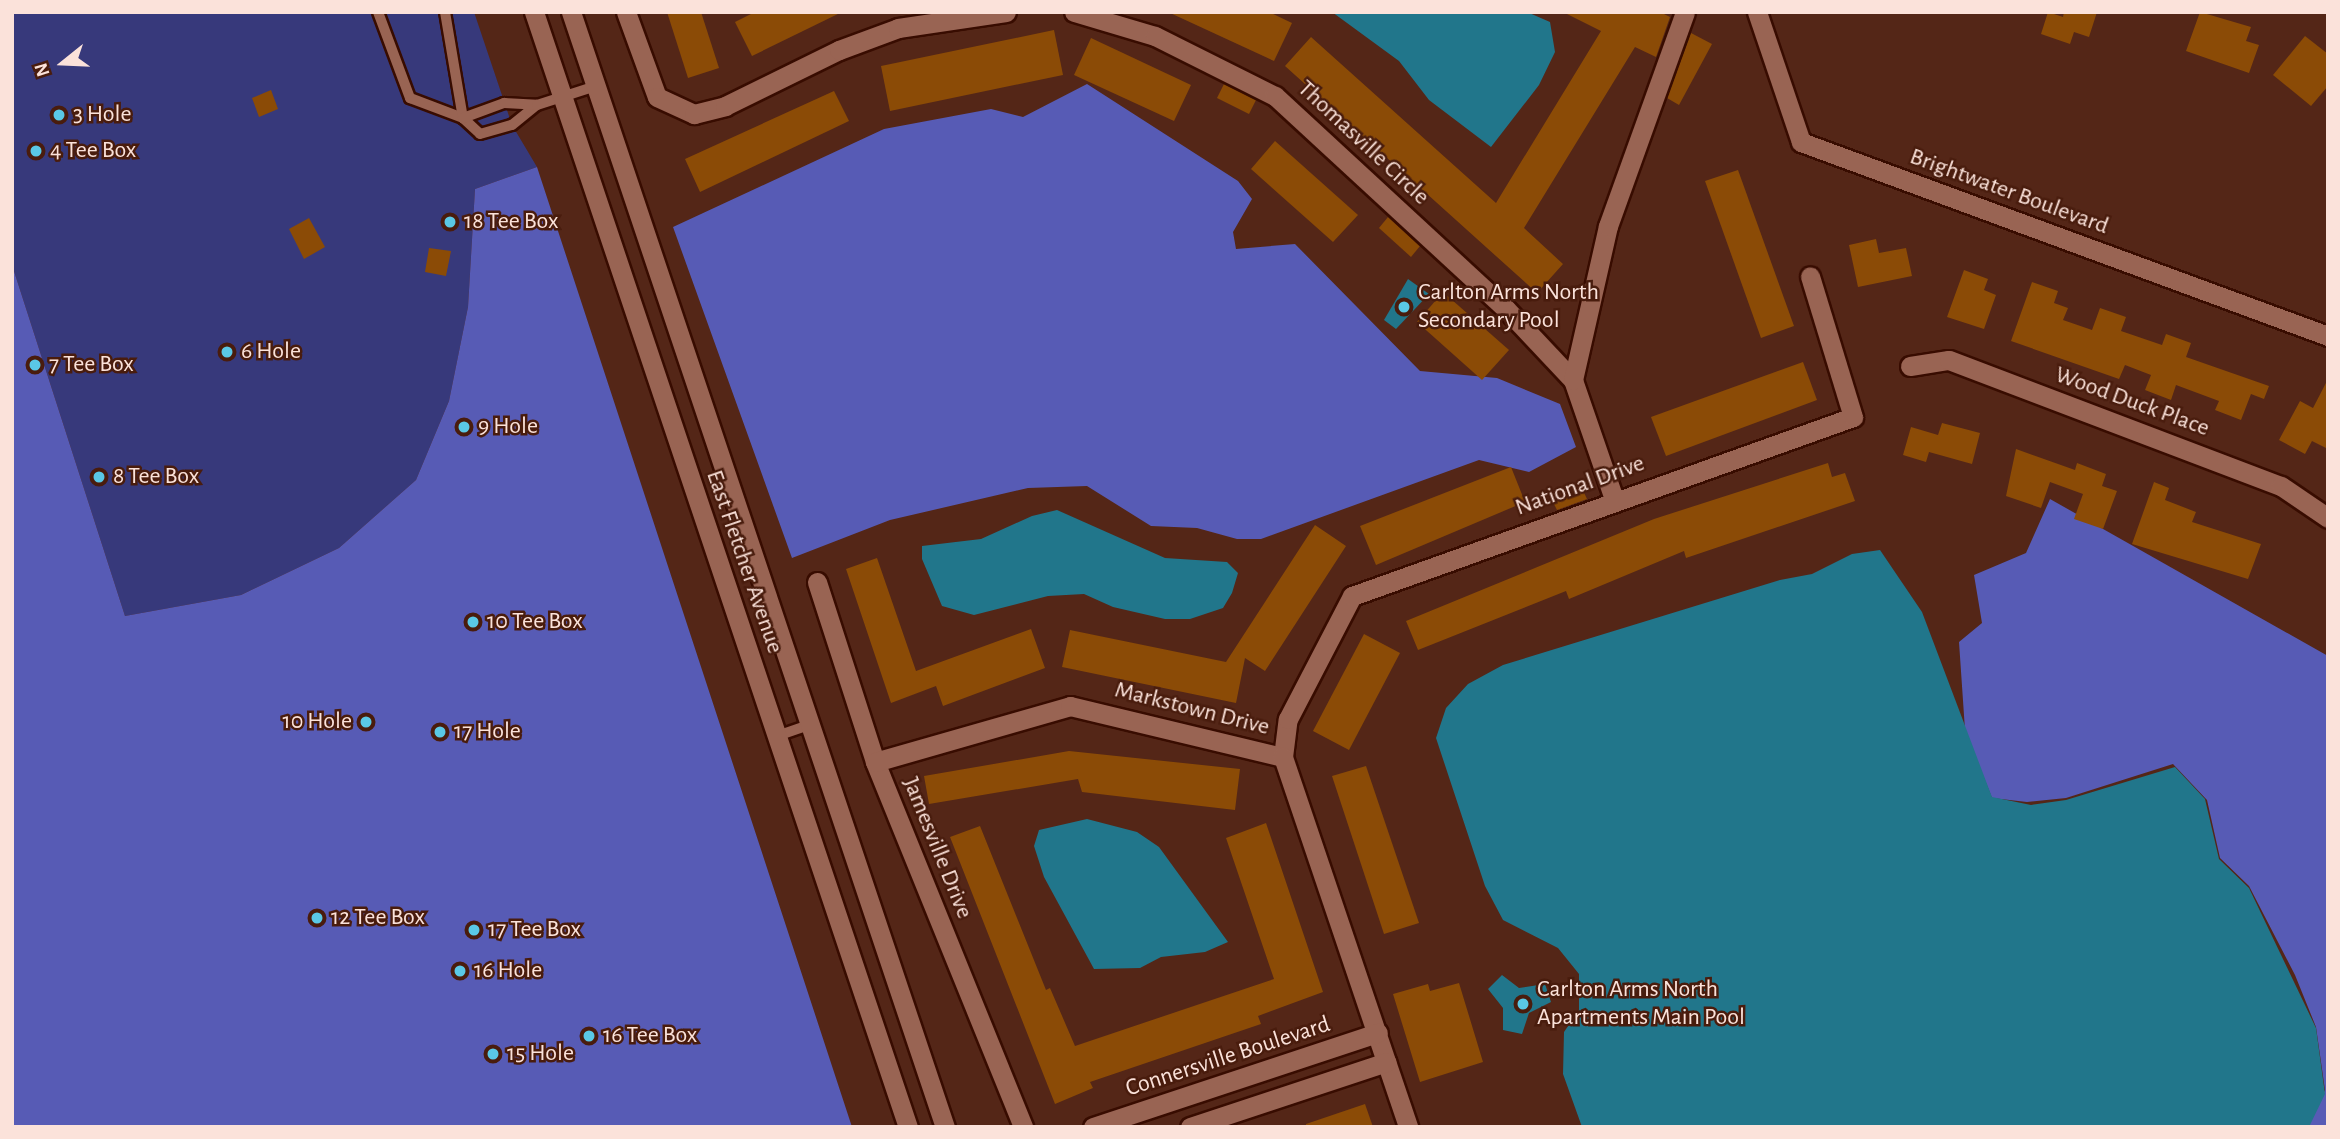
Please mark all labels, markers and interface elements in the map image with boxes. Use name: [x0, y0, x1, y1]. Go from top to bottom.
north arrow: [28, 28, 98, 98]
text: N: [31, 60, 54, 79]
street label: Thomasville Circle: [1291, 75, 1435, 211]
place label: 3 Hole: [73, 101, 132, 129]
marker: 3 Hole: [51, 107, 67, 123]
place label: 4 Tee Box: [50, 137, 136, 165]
marker: 4 Tee Box: [28, 143, 44, 159]
street label: Brightwater Boulevard: [1906, 143, 2112, 241]
place label: 18 Tee Box: [464, 208, 558, 236]
marker: 18 Tee Box: [442, 214, 458, 230]
place label: Carlton Arms North Secondary Pool: [1418, 279, 1599, 335]
marker: Carlton Arms North Secondary Pool: [1396, 299, 1412, 315]
place label: 6 Hole: [241, 338, 301, 366]
marker: 6 Hole: [219, 344, 235, 360]
place label: 7 Tee Box: [49, 351, 134, 379]
marker: 7 Tee Box: [27, 357, 43, 373]
street label: Wood Duck Place: [2051, 361, 2213, 443]
place label: 9 Hole: [478, 413, 538, 441]
marker: 9 Hole: [456, 419, 472, 435]
street label: National Drive: [1512, 449, 1648, 523]
place label: 8 Tee Box: [113, 463, 199, 491]
street label: East Fletcher Avenue: [699, 467, 789, 657]
marker: 8 Tee Box: [91, 469, 107, 485]
place label: 10 Tee Box: [487, 608, 583, 636]
marker: 10 Tee Box: [465, 614, 481, 630]
street label: Markstown Drive: [1112, 676, 1272, 742]
place label: 10 Hole: [282, 708, 352, 736]
marker: 10 Hole: [358, 714, 374, 730]
place label: 17 Hole: [454, 718, 521, 746]
marker: 17 Hole: [432, 724, 448, 740]
street label: Jamesville Drive: [896, 773, 978, 923]
place label: 12 Tee Box: [331, 904, 425, 932]
marker: 12 Tee Box: [309, 910, 325, 926]
place label: 17 Tee Box: [488, 916, 581, 944]
marker: 17 Tee Box: [466, 922, 482, 938]
place label: 16 Hole: [474, 957, 542, 985]
marker: 16 Hole: [452, 963, 468, 979]
place label: Carlton Arms North Apartments Main Pool: [1537, 976, 1745, 1032]
marker: Carlton Arms North Apartments Main Pool: [1515, 996, 1531, 1012]
street label: Connersville Boulevard: [1122, 1010, 1334, 1104]
place label: 16 Tee Box: [603, 1022, 697, 1050]
marker: 16 Tee Box: [581, 1028, 597, 1044]
place label: 15 Hole: [507, 1040, 574, 1068]
marker: 15 Hole: [485, 1046, 501, 1062]

